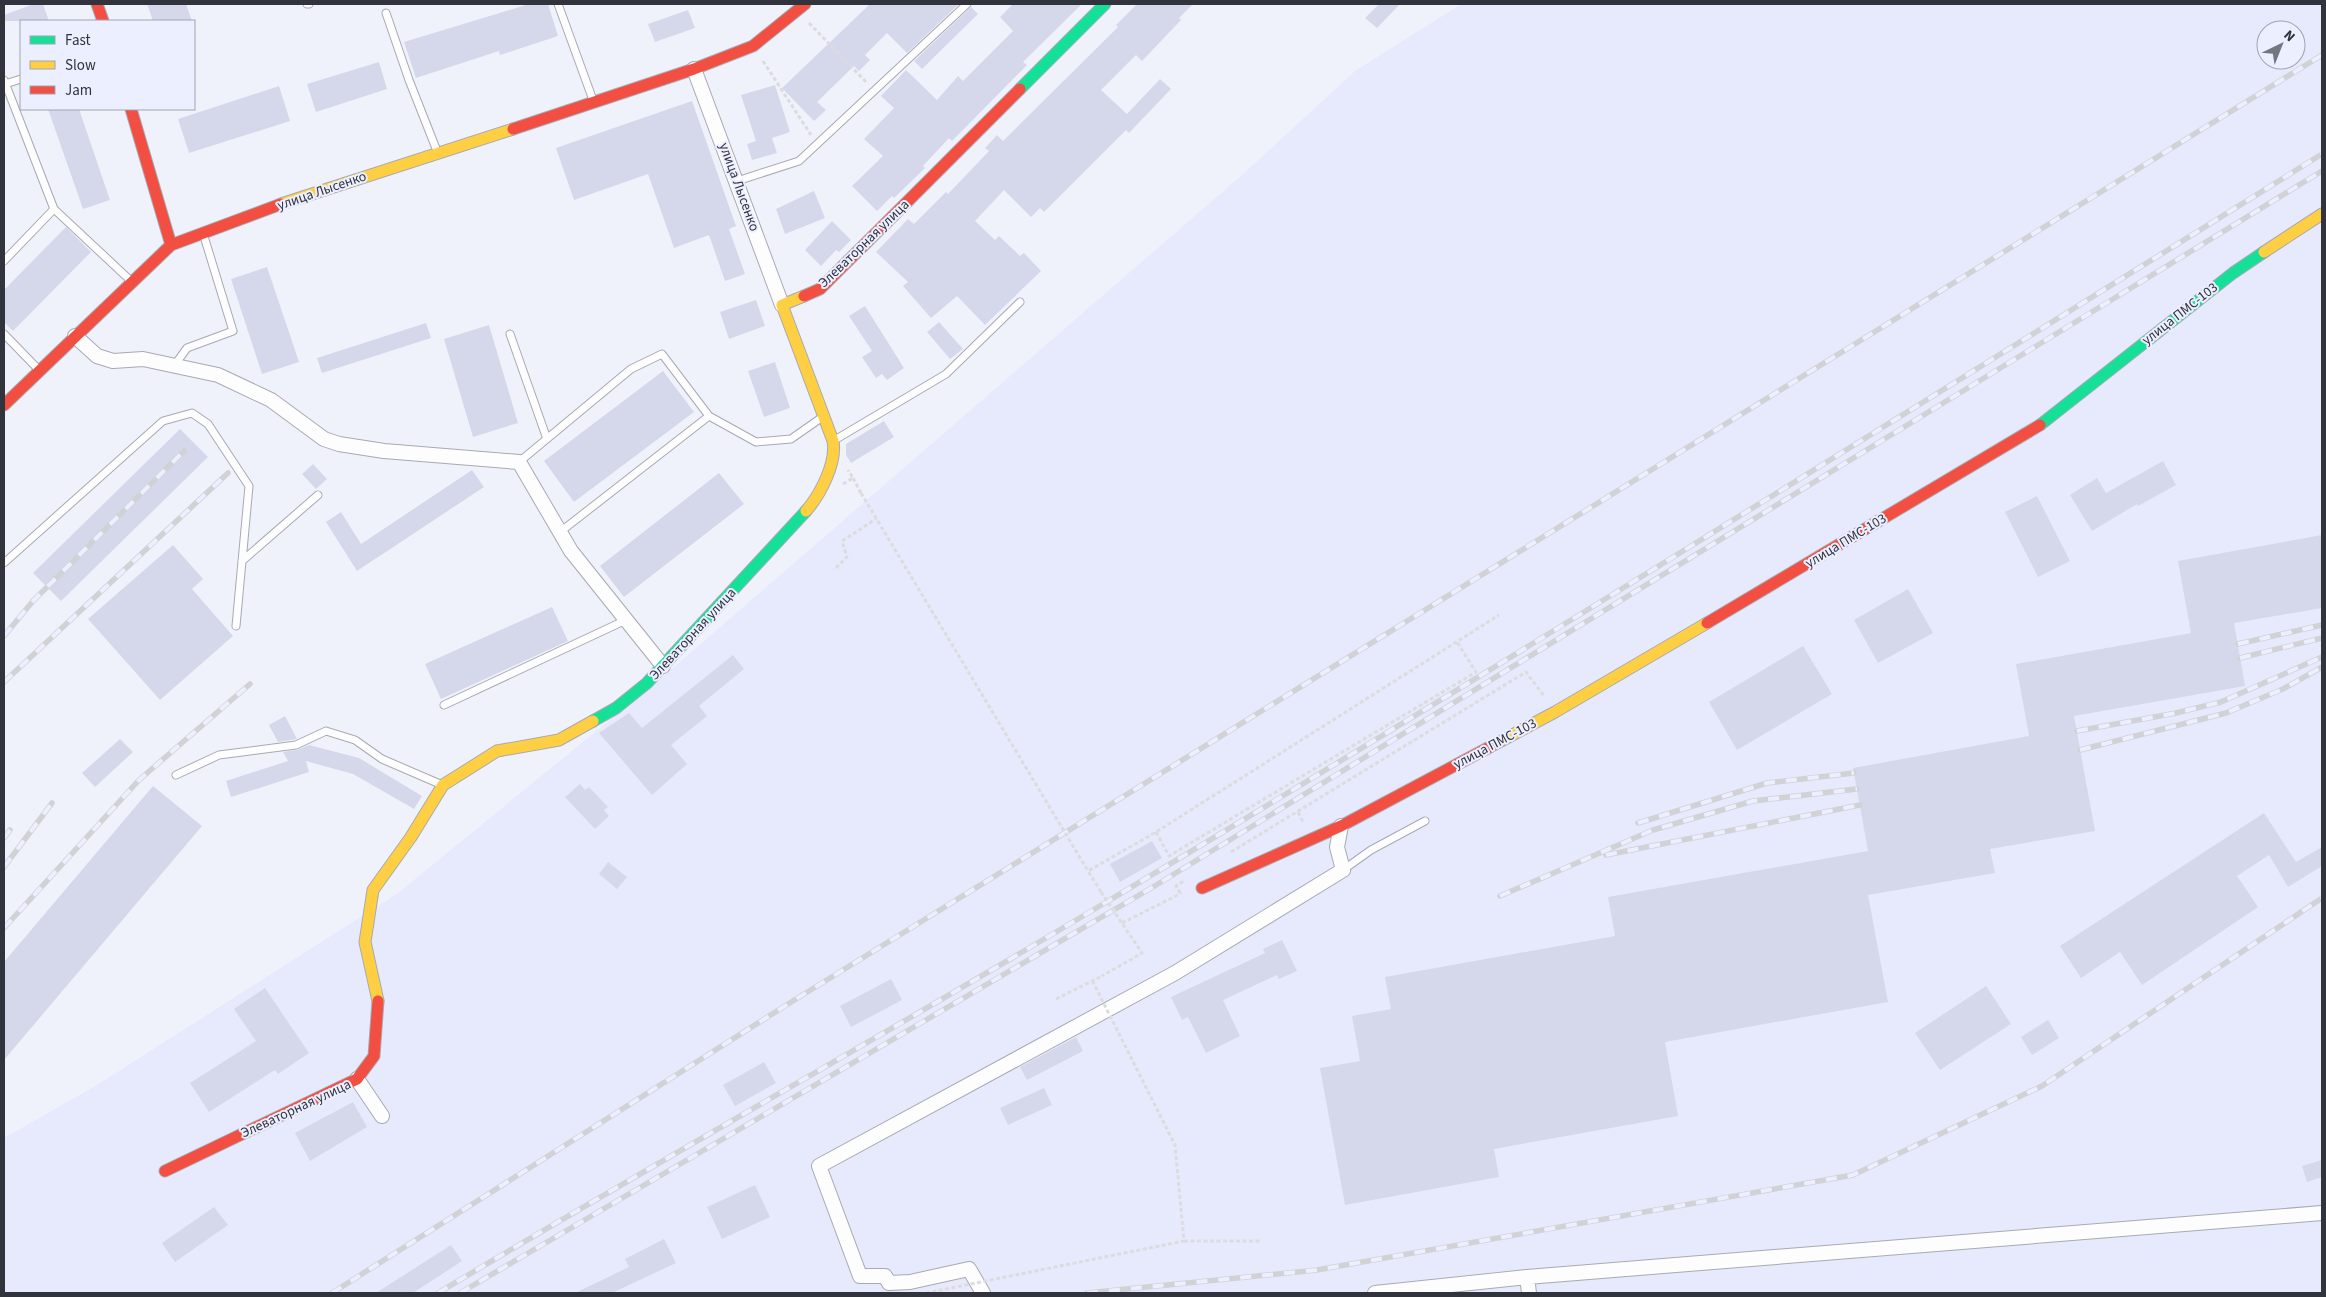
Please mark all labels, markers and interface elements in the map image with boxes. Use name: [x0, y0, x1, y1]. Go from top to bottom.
legend: [20, 20, 195, 110]
north arrow: [2256, 20, 2306, 70]
text: N: [2279, 26, 2299, 47]
text: Fast: [65, 30, 91, 51]
text: Slow: [65, 55, 96, 76]
text: Jam: [65, 80, 92, 101]
street label: улица Лысенко: [714, 140, 764, 234]
street label: улица Лысенко: [275, 166, 369, 216]
street label: Элеваторная улица: [814, 195, 914, 293]
street label: улица ПМС-103: [2138, 278, 2222, 350]
street label: улица ПМС-103: [1802, 509, 1890, 573]
street label: Элеваторная улица: [645, 583, 741, 685]
street label: улица ПМС-103: [1450, 714, 1540, 774]
street label: Элеваторная улица: [238, 1075, 354, 1143]

